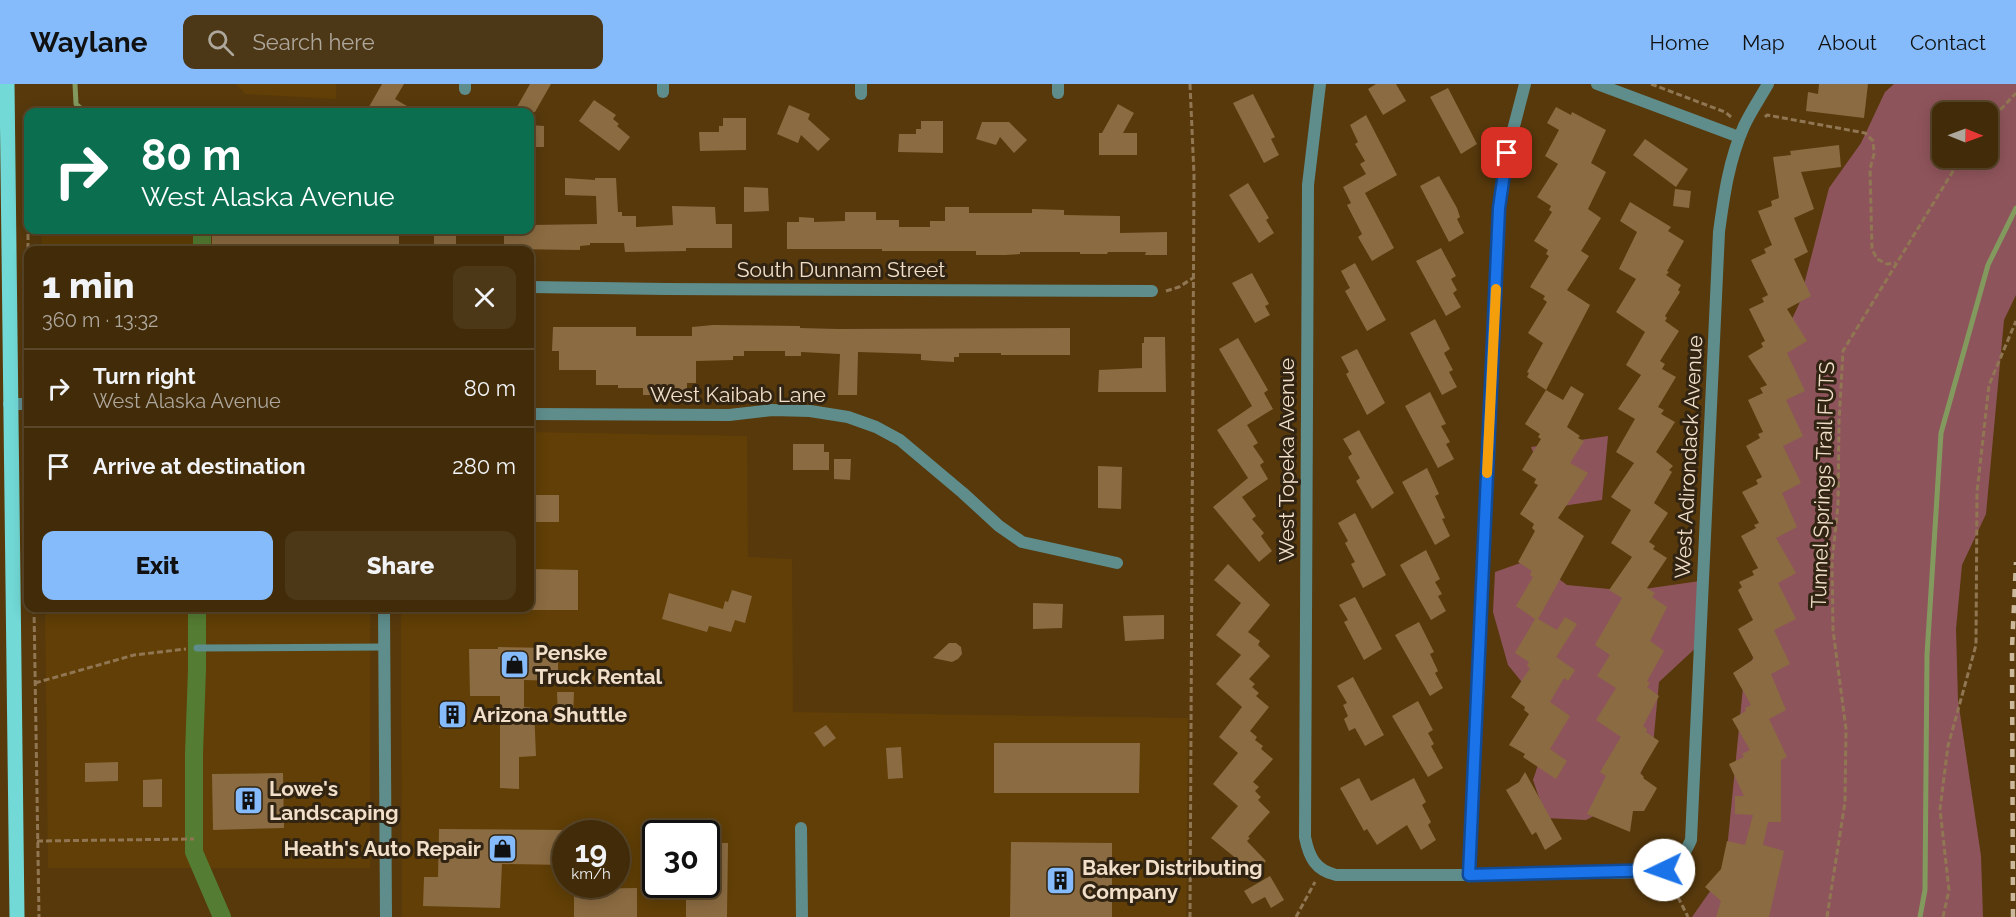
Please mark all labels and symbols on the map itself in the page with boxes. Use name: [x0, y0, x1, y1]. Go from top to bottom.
north arrow: [1932, 102, 1998, 168]
pin: [1481, 127, 1532, 178]
street label: South Dunnam Street: [737, 257, 945, 282]
street label: West Adirondack Avenue: [1670, 335, 1707, 579]
street label: West Topeka Avenue: [1274, 358, 1299, 562]
street label: Tunnel Springs Trail FUTS: [1806, 361, 1839, 609]
street label: West Kaibab Lane: [650, 382, 826, 407]
place label: Penske Truck Rental: [535, 640, 663, 689]
shop icon: Penske Truck Rental: [498, 649, 530, 681]
building icon: Arizona Shuttle: [436, 699, 468, 731]
place label: Arizona Shuttle: [473, 702, 627, 727]
place label: Lowe's Landscaping: [269, 776, 399, 825]
building icon: Lowe's Landscaping: [232, 785, 264, 817]
speed limit sign: 30: [642, 820, 720, 898]
shop icon: Heath's Auto Repair: [486, 833, 518, 865]
place label: Heath's Auto Repair: [284, 836, 481, 861]
position arrow: [1632, 838, 1696, 902]
place label: Baker Distributing Company: [1082, 855, 1263, 904]
building icon: Baker Distributing Company: [1045, 864, 1077, 896]

